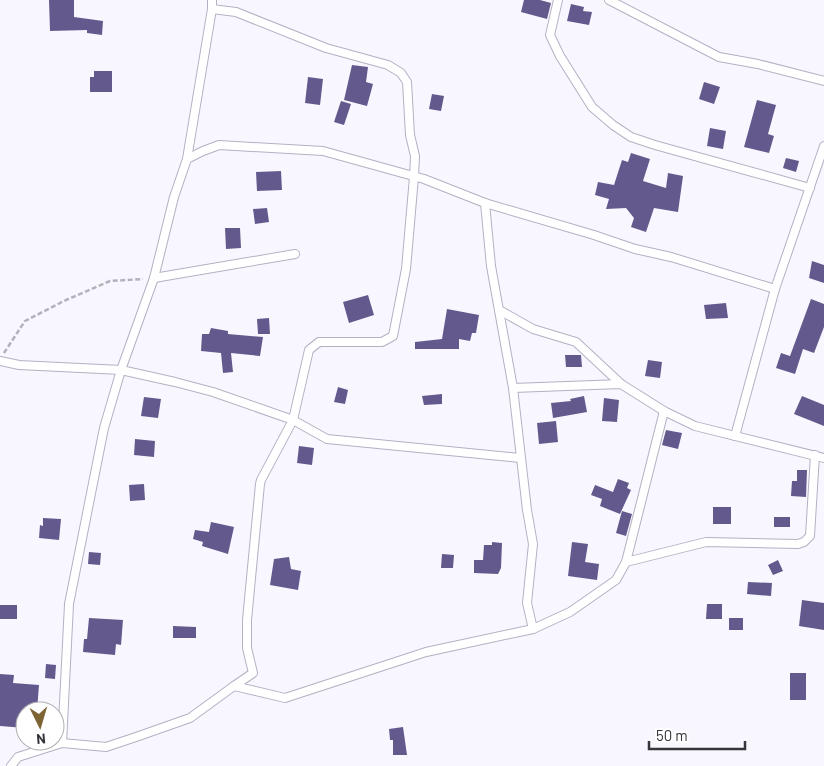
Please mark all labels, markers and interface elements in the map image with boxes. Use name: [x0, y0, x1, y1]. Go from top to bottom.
north arrow: [15, 701, 65, 751]
scale bar: [649, 718, 745, 750]
text: 50 m: [656, 726, 688, 744]
text: N: [36, 731, 47, 748]

